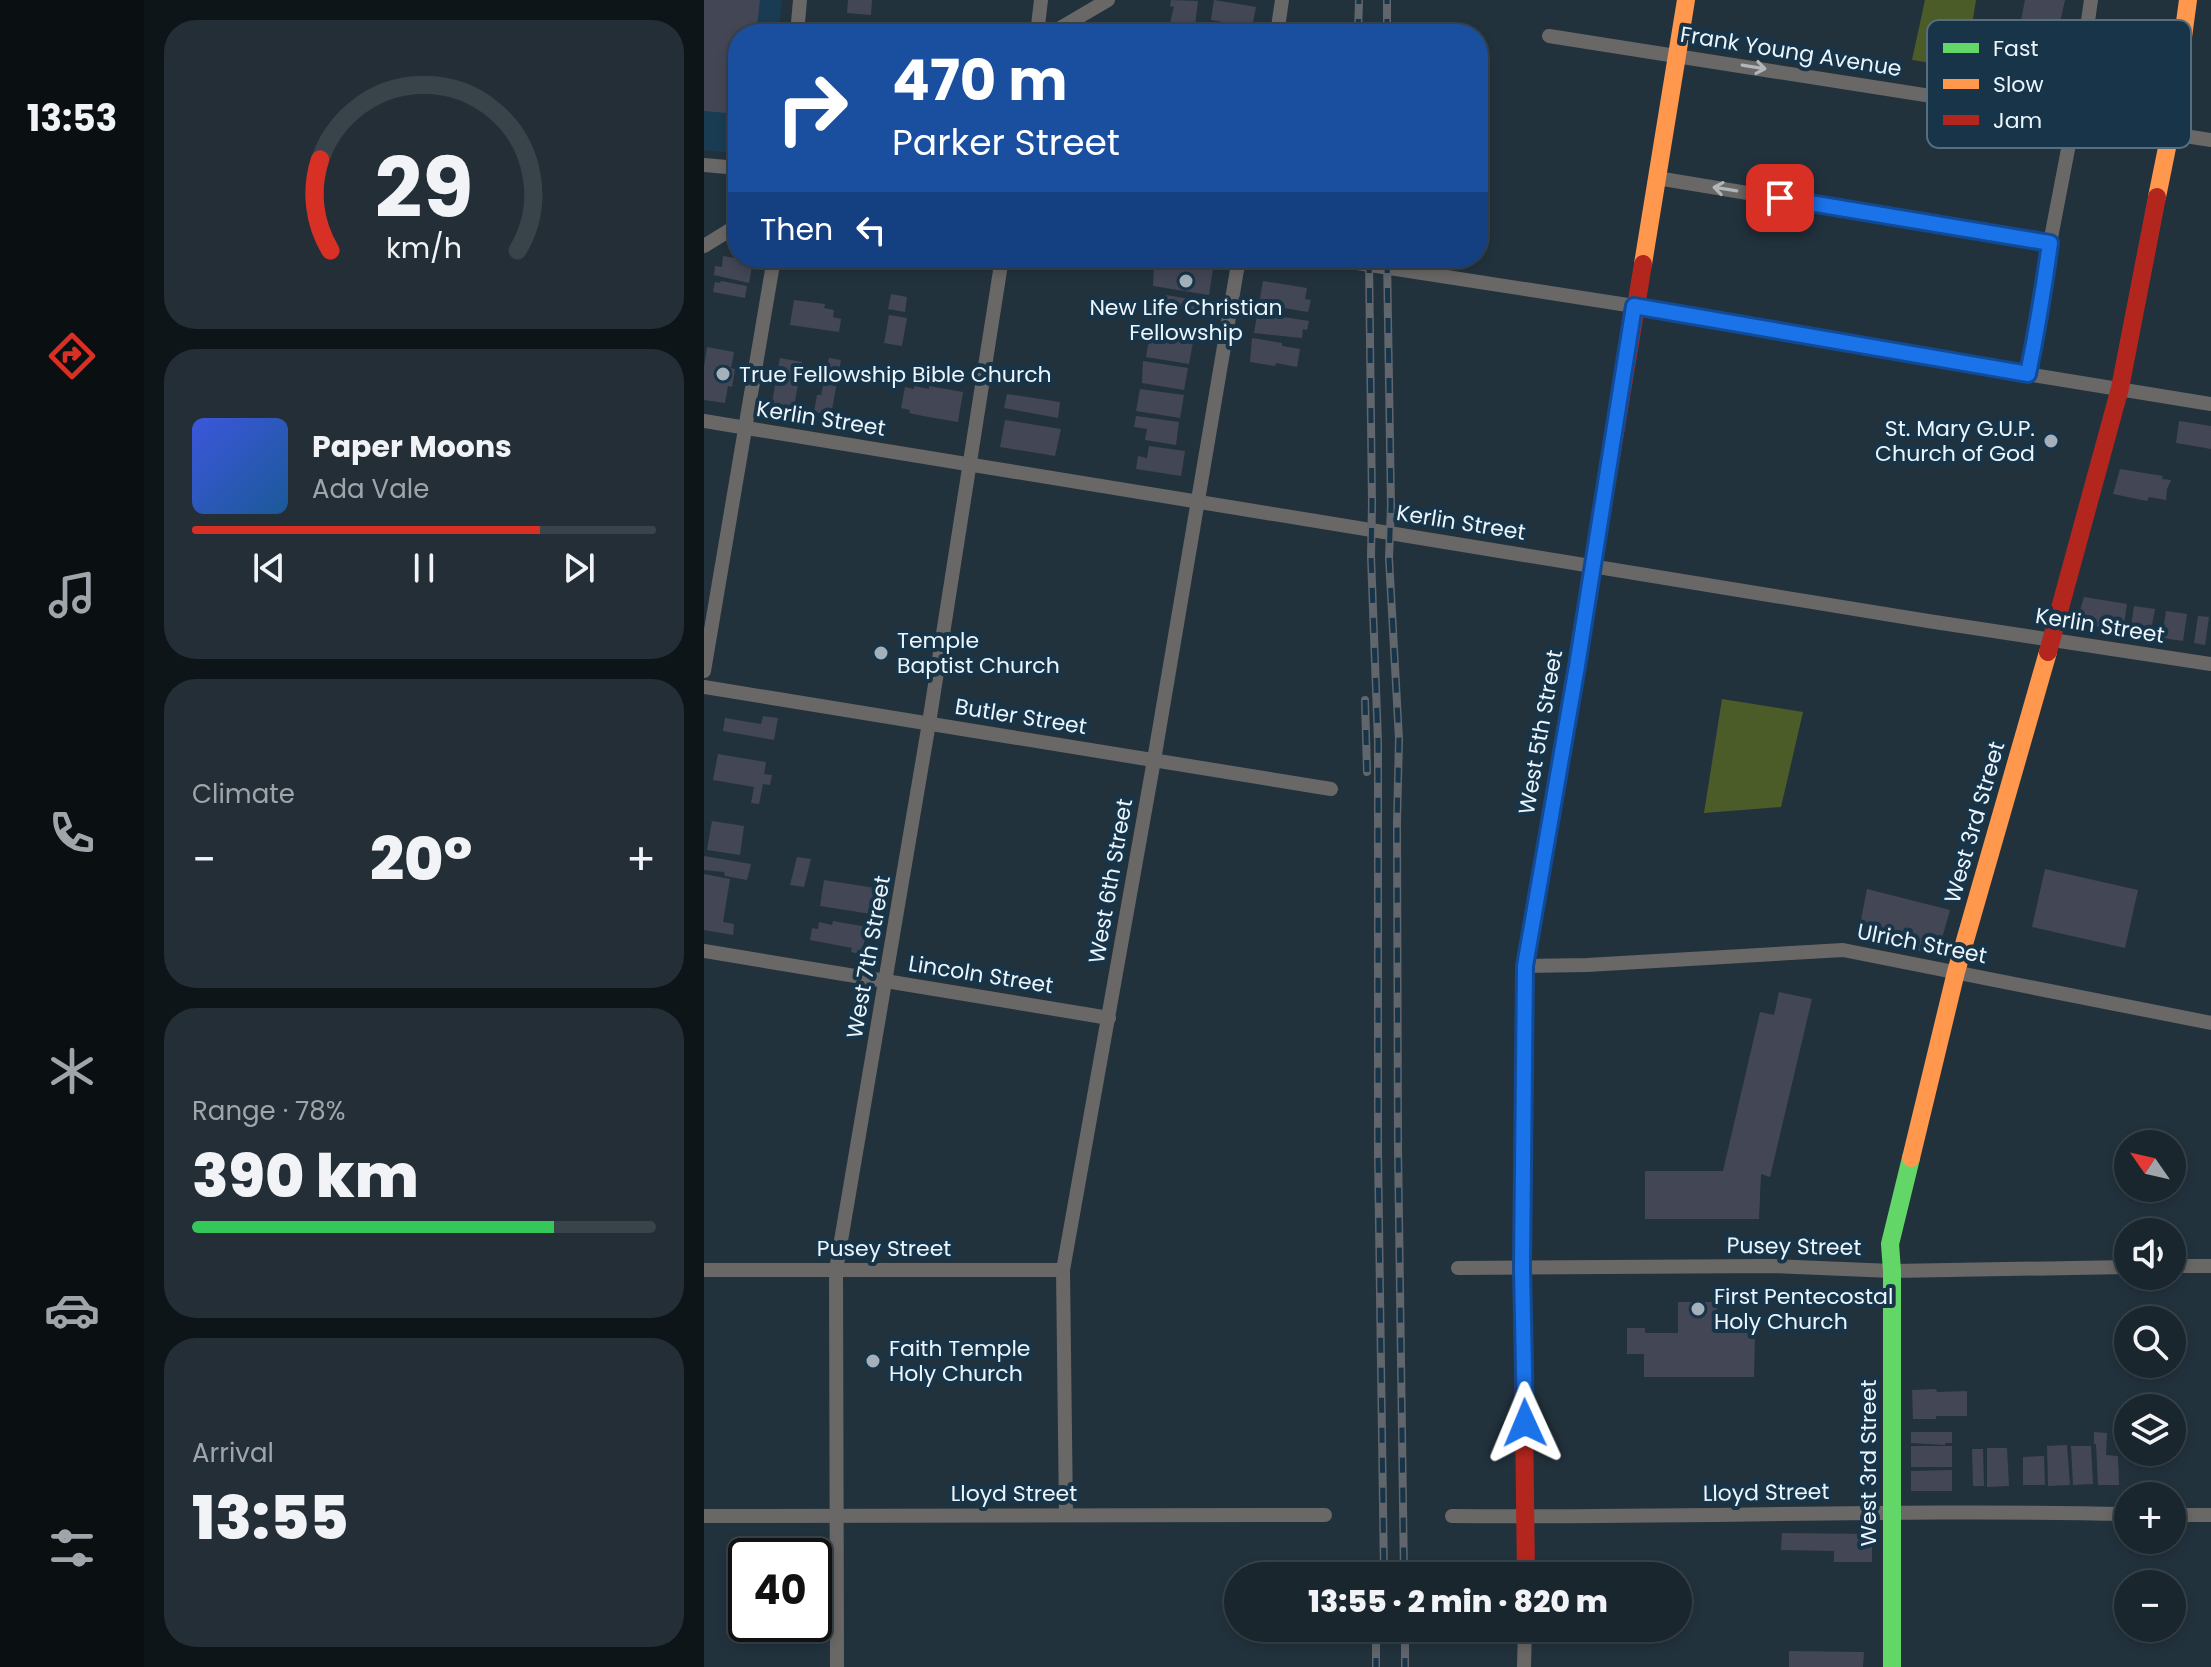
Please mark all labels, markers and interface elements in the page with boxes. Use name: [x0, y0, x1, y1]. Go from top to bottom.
street label: Frank Young Avenue: [1678, 19, 1904, 84]
legend: [1927, 20, 2191, 148]
text: Fast: [1993, 33, 2038, 64]
text: 470 m: [892, 41, 1068, 120]
icon: right: [760, 56, 864, 160]
one-way arrow: [1740, 60, 1766, 75]
text: Slow: [1993, 69, 2043, 100]
text: 13:53: [27, 93, 117, 144]
text: Jam: [1993, 105, 2042, 136]
text: Parker Street: [892, 117, 1120, 168]
text: 29: [375, 129, 473, 245]
pin: [1746, 164, 1814, 232]
icon: arrive: [1758, 176, 1802, 220]
one-way arrow: [1713, 181, 1738, 196]
text: Then: [760, 208, 833, 251]
icon: left: [849, 208, 893, 252]
text: km/h: [386, 228, 462, 268]
marker: New Life Christian Fellowship: [1177, 272, 1195, 290]
place label: New Life Christian Fellowship: [1089, 292, 1283, 348]
icon: directions: [44, 328, 100, 384]
place label: True Fellowship Bible Church: [739, 359, 1052, 390]
marker: True Fellowship Bible Church: [714, 365, 732, 383]
street label: Kerlin Street: [754, 393, 888, 444]
place label: St. Mary G.U.P. Church of God: [1875, 413, 2035, 469]
text: Paper Moons: [312, 425, 512, 468]
marker: St. Mary G.U.P. Church of God: [2042, 432, 2060, 450]
text: Ada Vale: [312, 471, 429, 507]
street label: Kerlin Street: [1394, 497, 1528, 548]
icon: previous: [247, 546, 291, 590]
icon: pause: [402, 546, 446, 590]
icon: next: [557, 546, 601, 590]
icon: music: [44, 567, 100, 623]
street label: Kerlin Street: [2033, 600, 2167, 651]
place label: Temple Baptist Church: [897, 625, 1060, 681]
marker: Temple Baptist Church: [872, 644, 890, 662]
street label: West 5th Street: [1511, 647, 1570, 817]
street label: Butler Street: [953, 691, 1089, 742]
street label: West 3rd Street: [1937, 738, 2012, 907]
text: Climate: [192, 776, 295, 812]
street label: West 6th Street: [1081, 796, 1140, 966]
icon: phone: [44, 805, 100, 861]
text: 20°: [370, 817, 472, 901]
text: −: [192, 829, 216, 890]
text: +: [626, 829, 656, 890]
street label: West 7th Street: [839, 873, 898, 1041]
street label: Ulrich Street: [1854, 916, 1989, 971]
street label: Lincoln Street: [906, 948, 1056, 1001]
icon: climate: [44, 1043, 100, 1099]
text: Range · 78%: [192, 1093, 345, 1129]
north arrow: [2114, 1130, 2186, 1202]
map controls: [2114, 1130, 2186, 1642]
text: 390 km: [192, 1134, 419, 1218]
button: sound: [2114, 1218, 2186, 1290]
street label: Pusey Street: [1726, 1230, 1862, 1263]
street label: Pusey Street: [817, 1233, 951, 1264]
place label: First Pentecostal Holy Church: [1714, 1281, 1893, 1337]
icon: car: [44, 1282, 100, 1338]
marker: First Pentecostal Holy Church: [1689, 1300, 1707, 1318]
button: search: [2114, 1306, 2186, 1378]
place label: Faith Temple Holy Church: [889, 1333, 1030, 1389]
marker: Faith Temple Holy Church: [864, 1352, 882, 1370]
street label: West 3rd Street: [1853, 1380, 1884, 1546]
position arrow: [1483, 1381, 1567, 1465]
button: layers: [2114, 1394, 2186, 1466]
text: Arrival: [192, 1435, 274, 1471]
text: 13:55: [192, 1476, 349, 1560]
street label: Lloyd Street: [1702, 1476, 1830, 1509]
street label: Lloyd Street: [951, 1478, 1077, 1509]
button: +: [2114, 1482, 2186, 1554]
icon: filters: [44, 1520, 100, 1576]
speed limit sign: 40: [728, 1538, 832, 1642]
button: −: [2114, 1570, 2186, 1642]
text: 13:55 · 2 min · 820 m: [1308, 1580, 1608, 1623]

